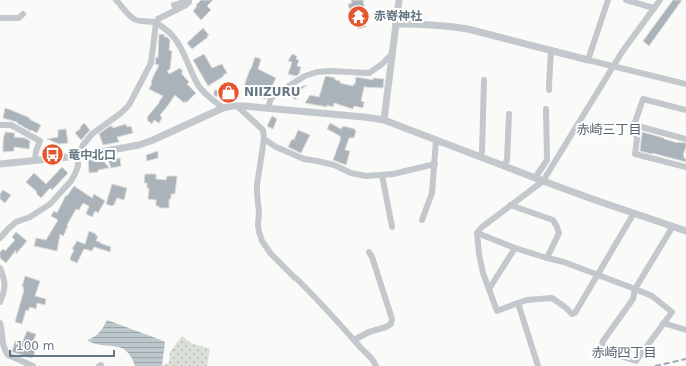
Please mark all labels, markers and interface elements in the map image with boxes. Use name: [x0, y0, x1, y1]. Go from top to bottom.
temple icon: 赤嵜神社: [346, 3, 372, 29]
place label: 赤嵜神社: [374, 9, 422, 23]
shop icon: NIIZURU: [216, 79, 242, 105]
place label: NIIZURU: [244, 85, 300, 99]
district label: 赤崎三丁目: [576, 122, 642, 137]
bus stop icon: 竜中北口: [40, 142, 66, 168]
place label: 竜中北口: [68, 148, 116, 162]
scale bar: [10, 332, 114, 358]
text: 100 m: [16, 339, 54, 353]
district label: 赤崎四丁目: [591, 345, 657, 360]

